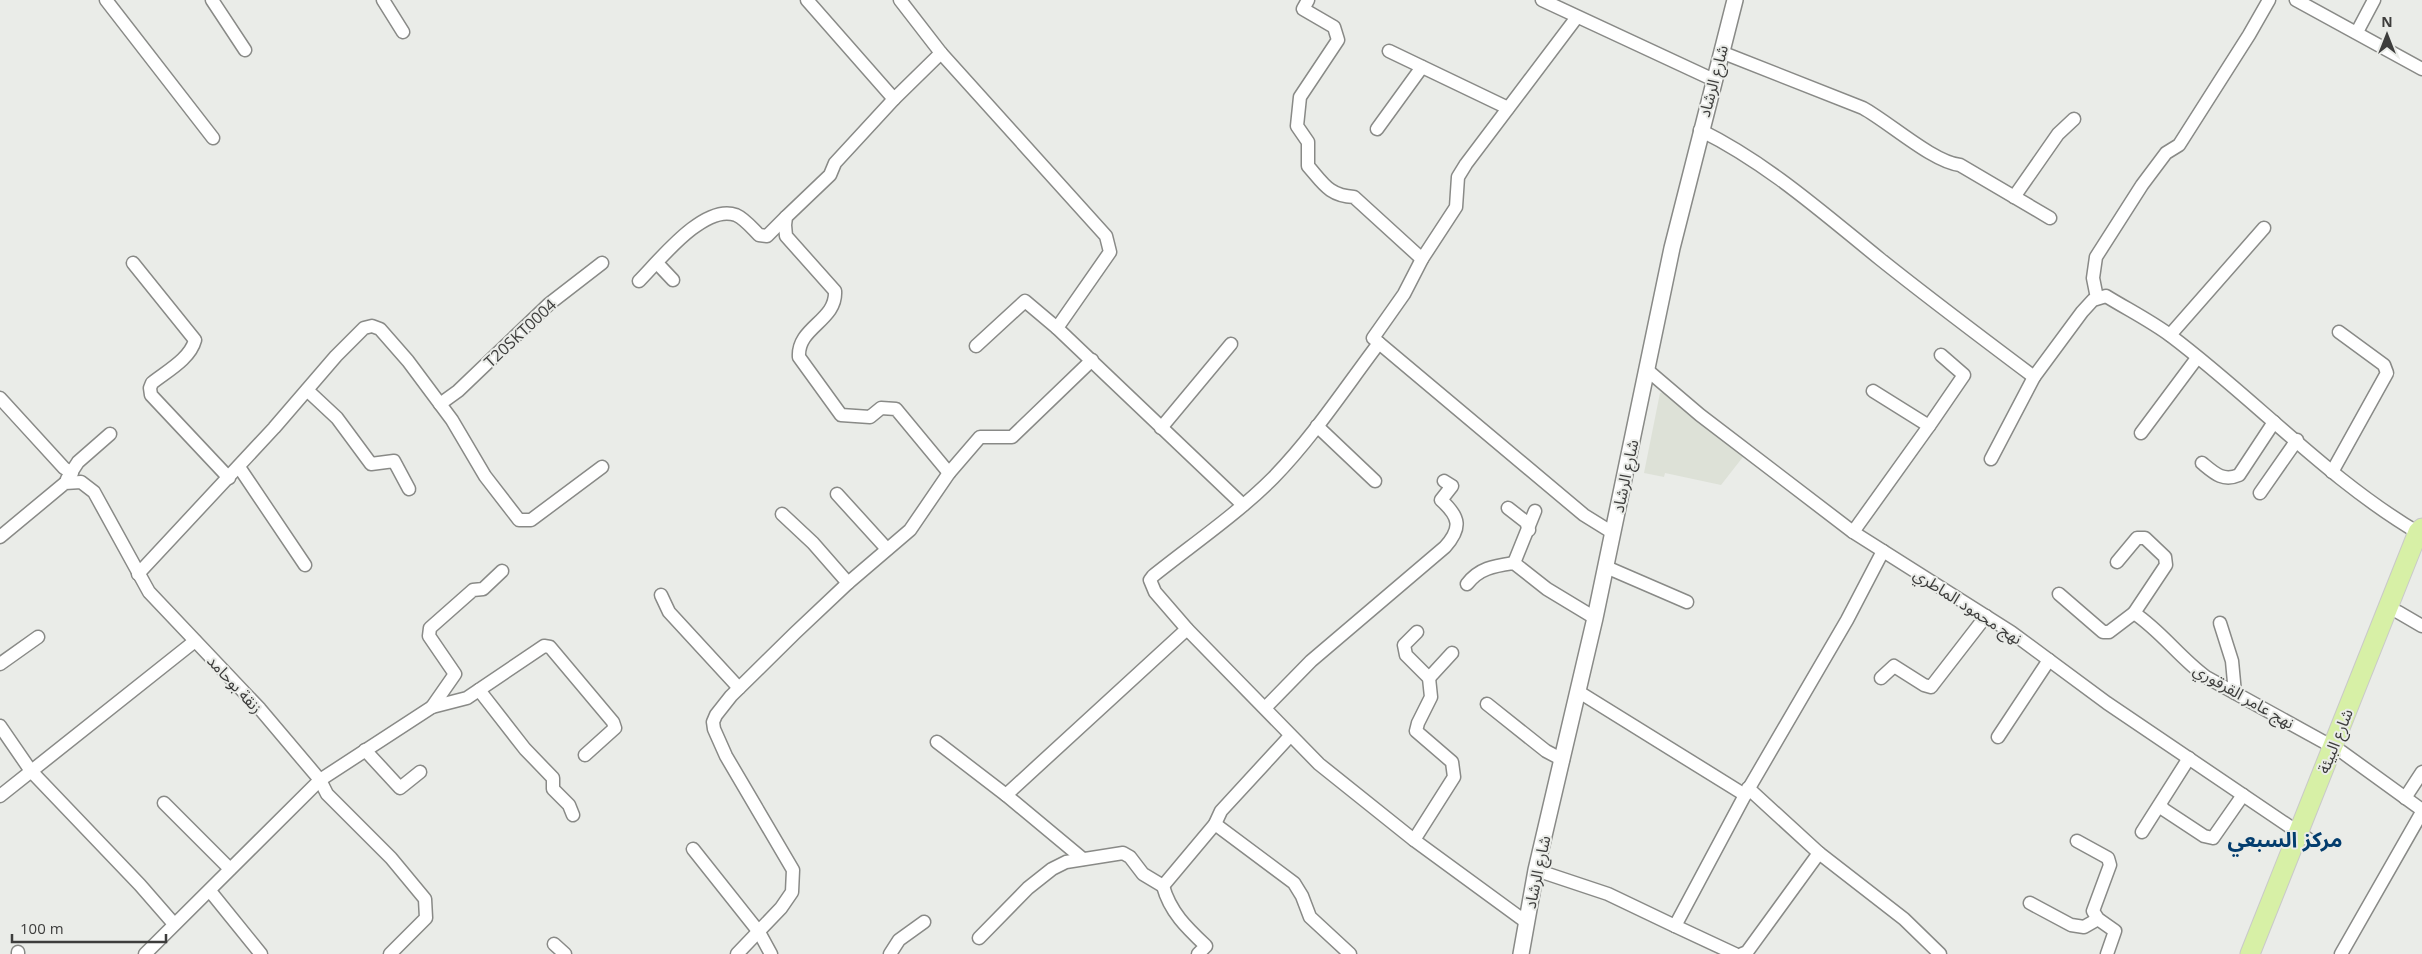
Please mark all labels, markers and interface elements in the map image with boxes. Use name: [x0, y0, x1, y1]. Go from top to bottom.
north arrow: [2362, 10, 2412, 60]
text: N: [2381, 12, 2393, 31]
street label: شارع الرشاد: [1693, 42, 1735, 120]
street label: T20SKT0004: [479, 294, 561, 372]
street label: شارع الرشاد: [1607, 438, 1645, 515]
street label: نهج محمود الماطري: [1908, 563, 2027, 651]
street label: زنقة بوحامد: [202, 650, 268, 718]
street label: نهج عامر القرقوري: [2189, 658, 2298, 736]
street label: شارع البيئة: [2312, 705, 2360, 777]
district label: مركز السبعي: [2227, 825, 2343, 857]
street label: شارع الرشاد: [1519, 834, 1557, 911]
scale bar: [12, 912, 166, 944]
text: 100 m: [20, 918, 64, 938]

